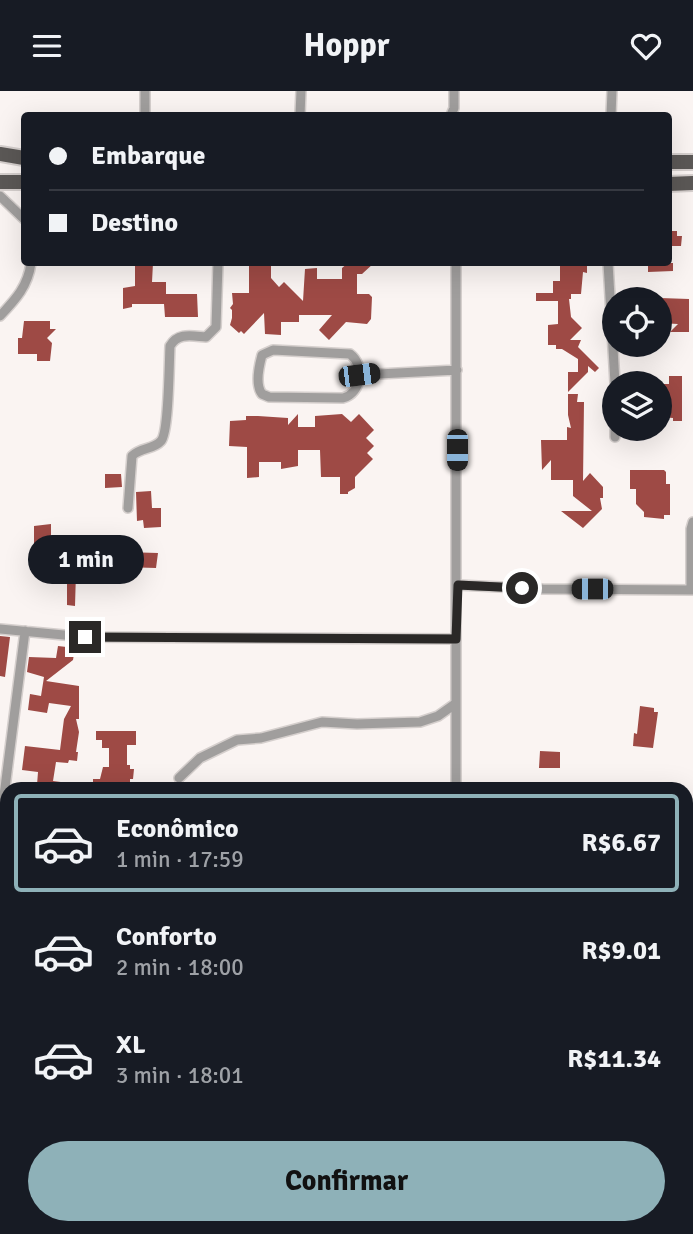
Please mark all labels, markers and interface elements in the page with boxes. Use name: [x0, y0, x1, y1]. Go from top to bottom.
text: Hoppr: [304, 26, 389, 65]
icon: menu: [28, 27, 66, 65]
icon: heart: [627, 27, 665, 65]
text: Embarque: [91, 140, 205, 172]
text: Destino: [91, 207, 178, 239]
map controls: [602, 287, 672, 441]
button: locate: [602, 287, 672, 357]
car: [337, 362, 382, 388]
button: layers: [602, 371, 672, 441]
car: [447, 429, 468, 471]
callout: 1 min: [27, 535, 143, 585]
text: 1 min: [58, 545, 114, 574]
route start: [506, 572, 538, 604]
car: [572, 579, 614, 600]
route end: [69, 621, 101, 653]
icon: car: [32, 812, 95, 875]
text: Econômico: [116, 813, 239, 845]
text: R$6.67: [581, 827, 661, 859]
text: 1 min · 17:59: [116, 845, 244, 874]
icon: car: [32, 920, 95, 983]
text: Conforto: [116, 921, 217, 953]
text: R$9.01: [581, 935, 661, 967]
text: 2 min · 18:00: [116, 953, 244, 982]
icon: car: [32, 1028, 95, 1091]
text: XL: [116, 1029, 146, 1061]
text: R$11.34: [567, 1043, 661, 1075]
text: 3 min · 18:01: [116, 1061, 244, 1090]
button: Confirmar: [28, 1141, 665, 1221]

